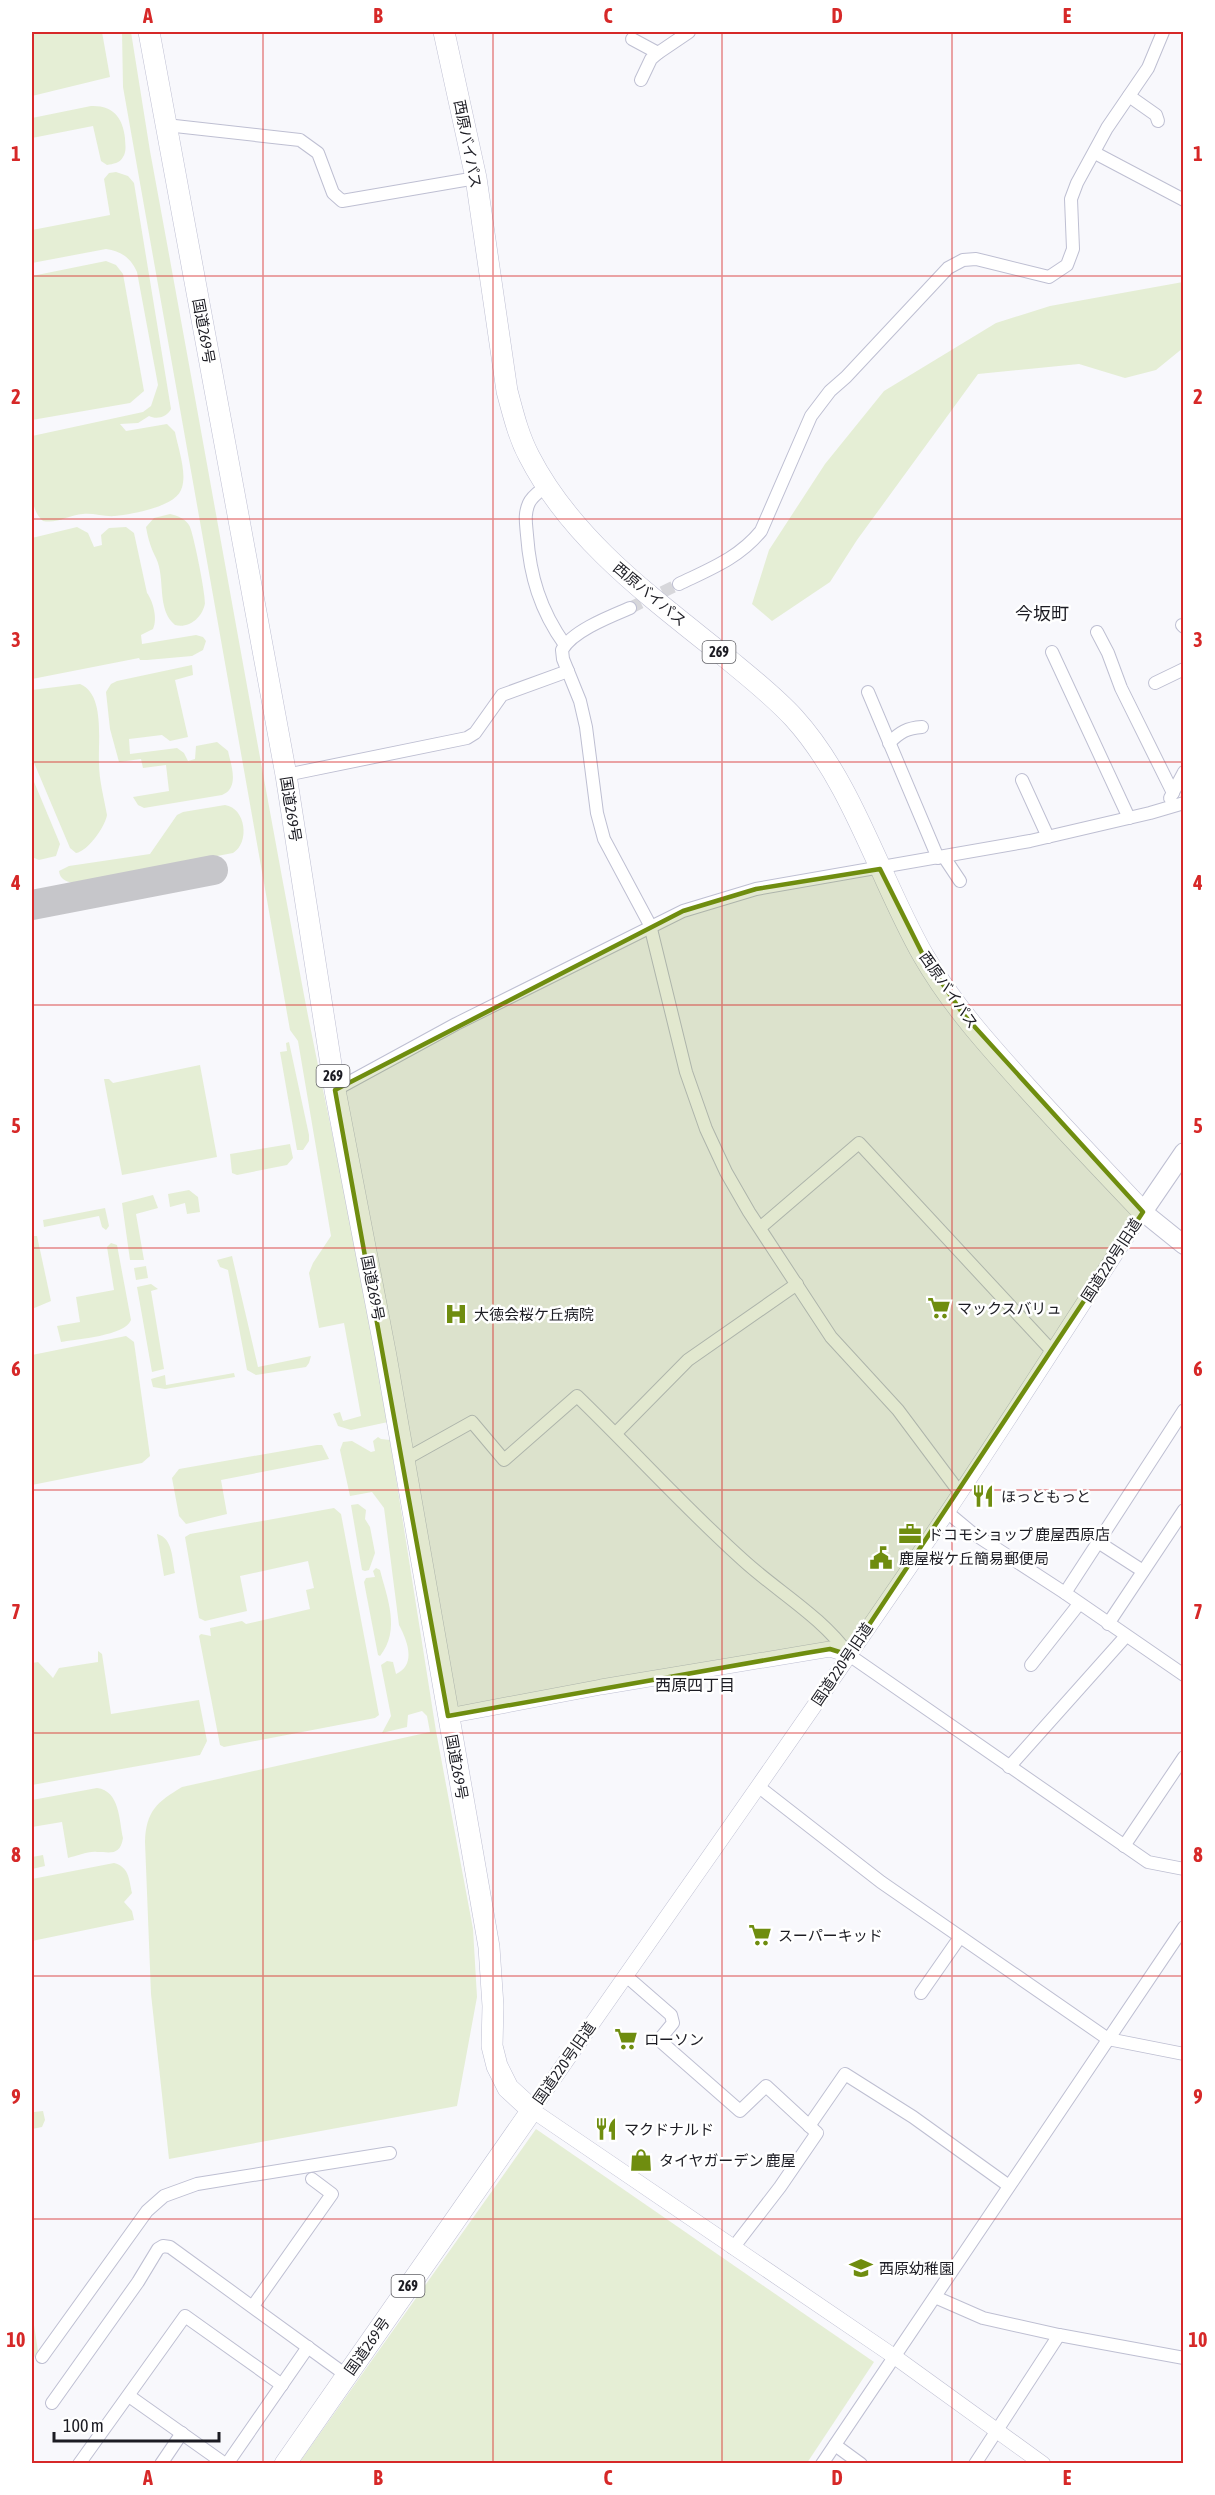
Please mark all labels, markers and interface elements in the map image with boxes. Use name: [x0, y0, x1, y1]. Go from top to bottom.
text: A: [142, 4, 153, 27]
text: B: [373, 4, 383, 27]
text: C: [604, 4, 613, 27]
text: D: [831, 4, 843, 27]
text: E: [1063, 4, 1072, 27]
street label: 西原バイパス: [451, 98, 485, 190]
text: 1: [11, 142, 21, 165]
text: 1: [1193, 142, 1203, 165]
street label: 国道269号: [190, 297, 218, 365]
text: 2: [11, 385, 21, 408]
text: 2: [1193, 385, 1203, 408]
street label: 西原バイパス: [610, 559, 690, 629]
district label: 今坂町: [1015, 603, 1069, 624]
text: 3: [11, 628, 21, 651]
text: 3: [1193, 628, 1203, 651]
road number: 269: [702, 641, 736, 663]
street label: 国道269号: [277, 775, 305, 843]
text: 4: [10, 871, 21, 894]
text: 4: [1192, 871, 1203, 894]
street label: 西原バイパス: [916, 948, 982, 1032]
road number: 269: [316, 1065, 350, 1087]
text: 5: [11, 1114, 21, 1137]
text: 5: [1193, 1114, 1203, 1137]
street label: 国道220号旧道: [1078, 1215, 1144, 1305]
street label: 国道269号: [358, 1254, 388, 1322]
supermarket icon: マックスバリュ: [926, 1295, 952, 1321]
place label: マックスバリュ: [957, 1300, 1062, 1317]
hospital icon: 大徳会桜ケ丘病院: [443, 1301, 469, 1327]
place label: 大徳会桜ケ丘病院: [474, 1306, 594, 1323]
text: 6: [11, 1357, 21, 1380]
text: 6: [1193, 1357, 1203, 1380]
restaurant icon: ほっともっと: [970, 1483, 996, 1509]
place label: ほっともっと: [1001, 1488, 1091, 1505]
office icon: ドコモショップ 鹿屋西原店: [897, 1521, 923, 1547]
place label: ドコモショップ 鹿屋西原店: [928, 1526, 1110, 1543]
public building icon: 鹿屋桜ケ丘簡易郵便局: [868, 1545, 894, 1571]
place label: 鹿屋桜ケ丘簡易郵便局: [899, 1550, 1049, 1567]
text: 7: [11, 1600, 21, 1623]
text: 7: [1193, 1600, 1203, 1623]
street label: 国道220号旧道: [808, 1619, 876, 1709]
district label: 西原四丁目: [655, 1676, 735, 1694]
street label: 国道269号: [443, 1733, 471, 1801]
text: 8: [11, 1843, 21, 1866]
text: 8: [1193, 1843, 1203, 1866]
supermarket icon: スーパーキッド: [747, 1922, 773, 1948]
place label: スーパーキッド: [778, 1927, 883, 1944]
street label: 国道220号旧道: [529, 2019, 599, 2107]
supermarket icon: ローソン: [613, 2026, 639, 2052]
place label: ローソン: [644, 2031, 704, 2048]
text: 9: [11, 2085, 21, 2108]
text: 9: [1193, 2085, 1203, 2108]
restaurant icon: マクドナルド: [593, 2116, 619, 2142]
place label: マクドナルド: [624, 2121, 714, 2138]
shop icon: タイヤガーデン 鹿屋: [628, 2147, 654, 2173]
place label: タイヤガーデン 鹿屋: [659, 2152, 796, 2169]
school or university icon: 西原幼稚園: [848, 2255, 874, 2281]
place label: 西原幼稚園: [879, 2260, 954, 2277]
road number: 269: [392, 2275, 424, 2297]
street label: 国道269号: [341, 2314, 393, 2378]
text: 10: [7, 2328, 25, 2351]
text: 10: [1189, 2328, 1207, 2351]
scale bar: [54, 2405, 219, 2443]
text: 100 m: [63, 2415, 104, 2436]
text: A: [142, 2466, 153, 2489]
text: B: [373, 2466, 383, 2489]
text: C: [604, 2466, 613, 2489]
text: D: [831, 2466, 843, 2489]
text: E: [1063, 2466, 1072, 2489]

